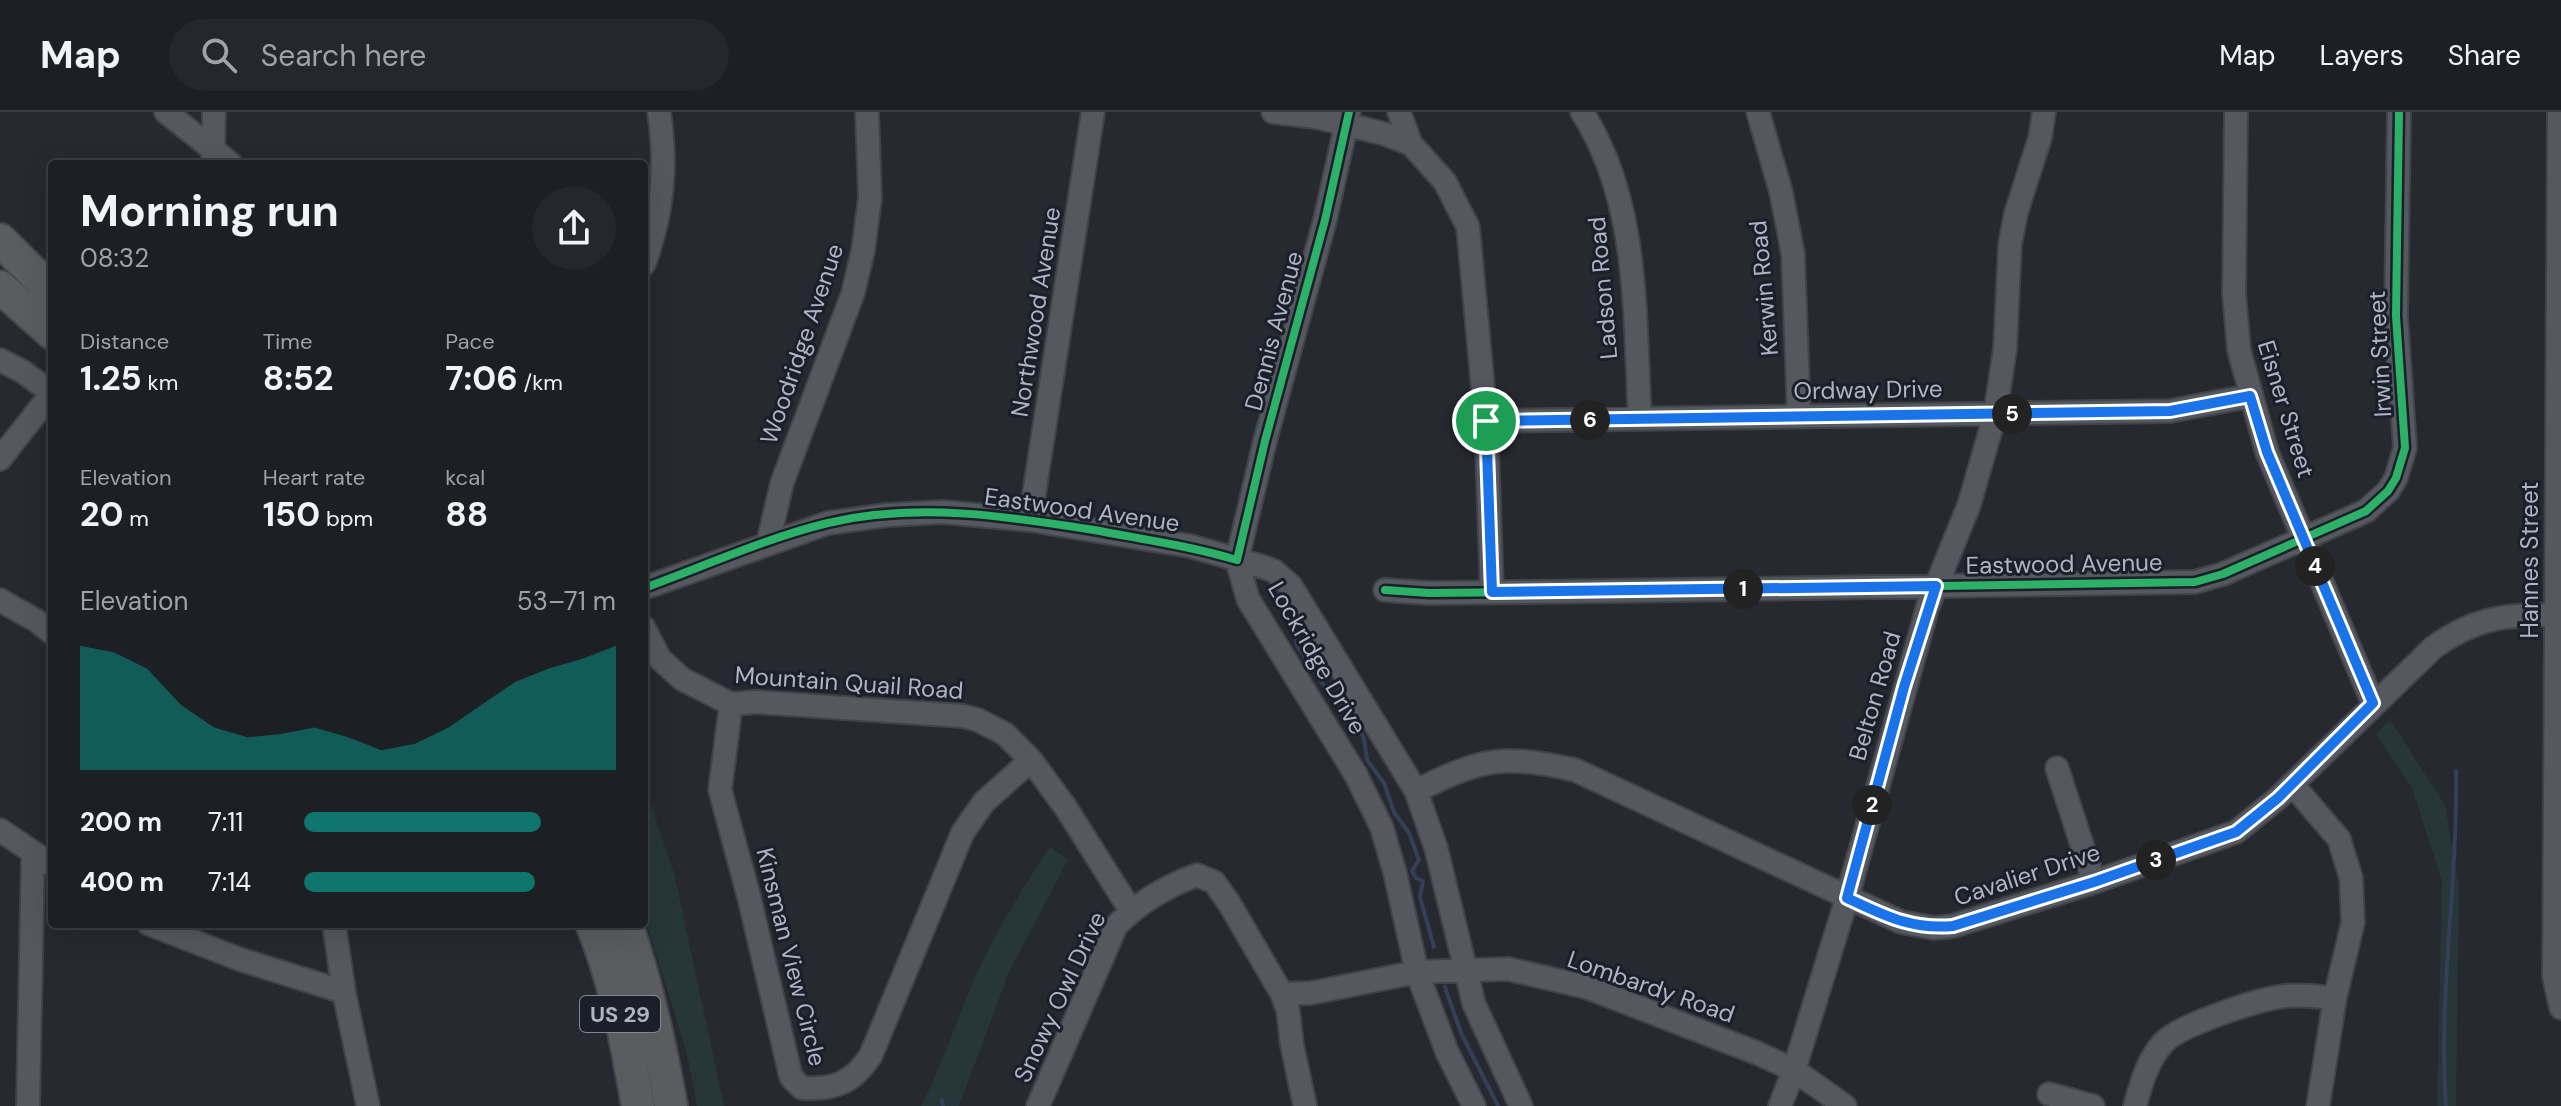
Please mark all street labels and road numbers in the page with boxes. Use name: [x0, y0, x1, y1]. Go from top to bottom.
street label: Northwood Avenue: [1004, 205, 1067, 419]
street label: Ladson Road: [1581, 215, 1624, 361]
street label: Kerwin Road: [1742, 219, 1785, 357]
street label: Woodridge Avenue: [753, 240, 850, 448]
street label: Dennis Avenue: [1237, 248, 1310, 414]
street label: Irwin Street: [2361, 290, 2398, 418]
street label: Eisner Street: [2251, 336, 2322, 481]
street label: Ordway Drive: [1793, 373, 1943, 406]
street label: Eastwood Avenue: [982, 480, 1182, 539]
street label: Hannes Street: [2514, 481, 2545, 639]
street label: Eastwood Avenue: [1965, 546, 2163, 581]
street label: Lockridge Drive: [1261, 576, 1374, 740]
street label: Belton Road: [1841, 628, 1908, 764]
street label: Mountain Quail Road: [734, 659, 964, 706]
street label: Cavalier Drive: [1950, 836, 2104, 913]
street label: Kinsman View Circle: [749, 844, 834, 1069]
street label: Snowy Owl Drive: [1006, 906, 1113, 1087]
street label: Lombardy Road: [1563, 943, 1739, 1030]
road number: US 29: [580, 996, 660, 1032]

